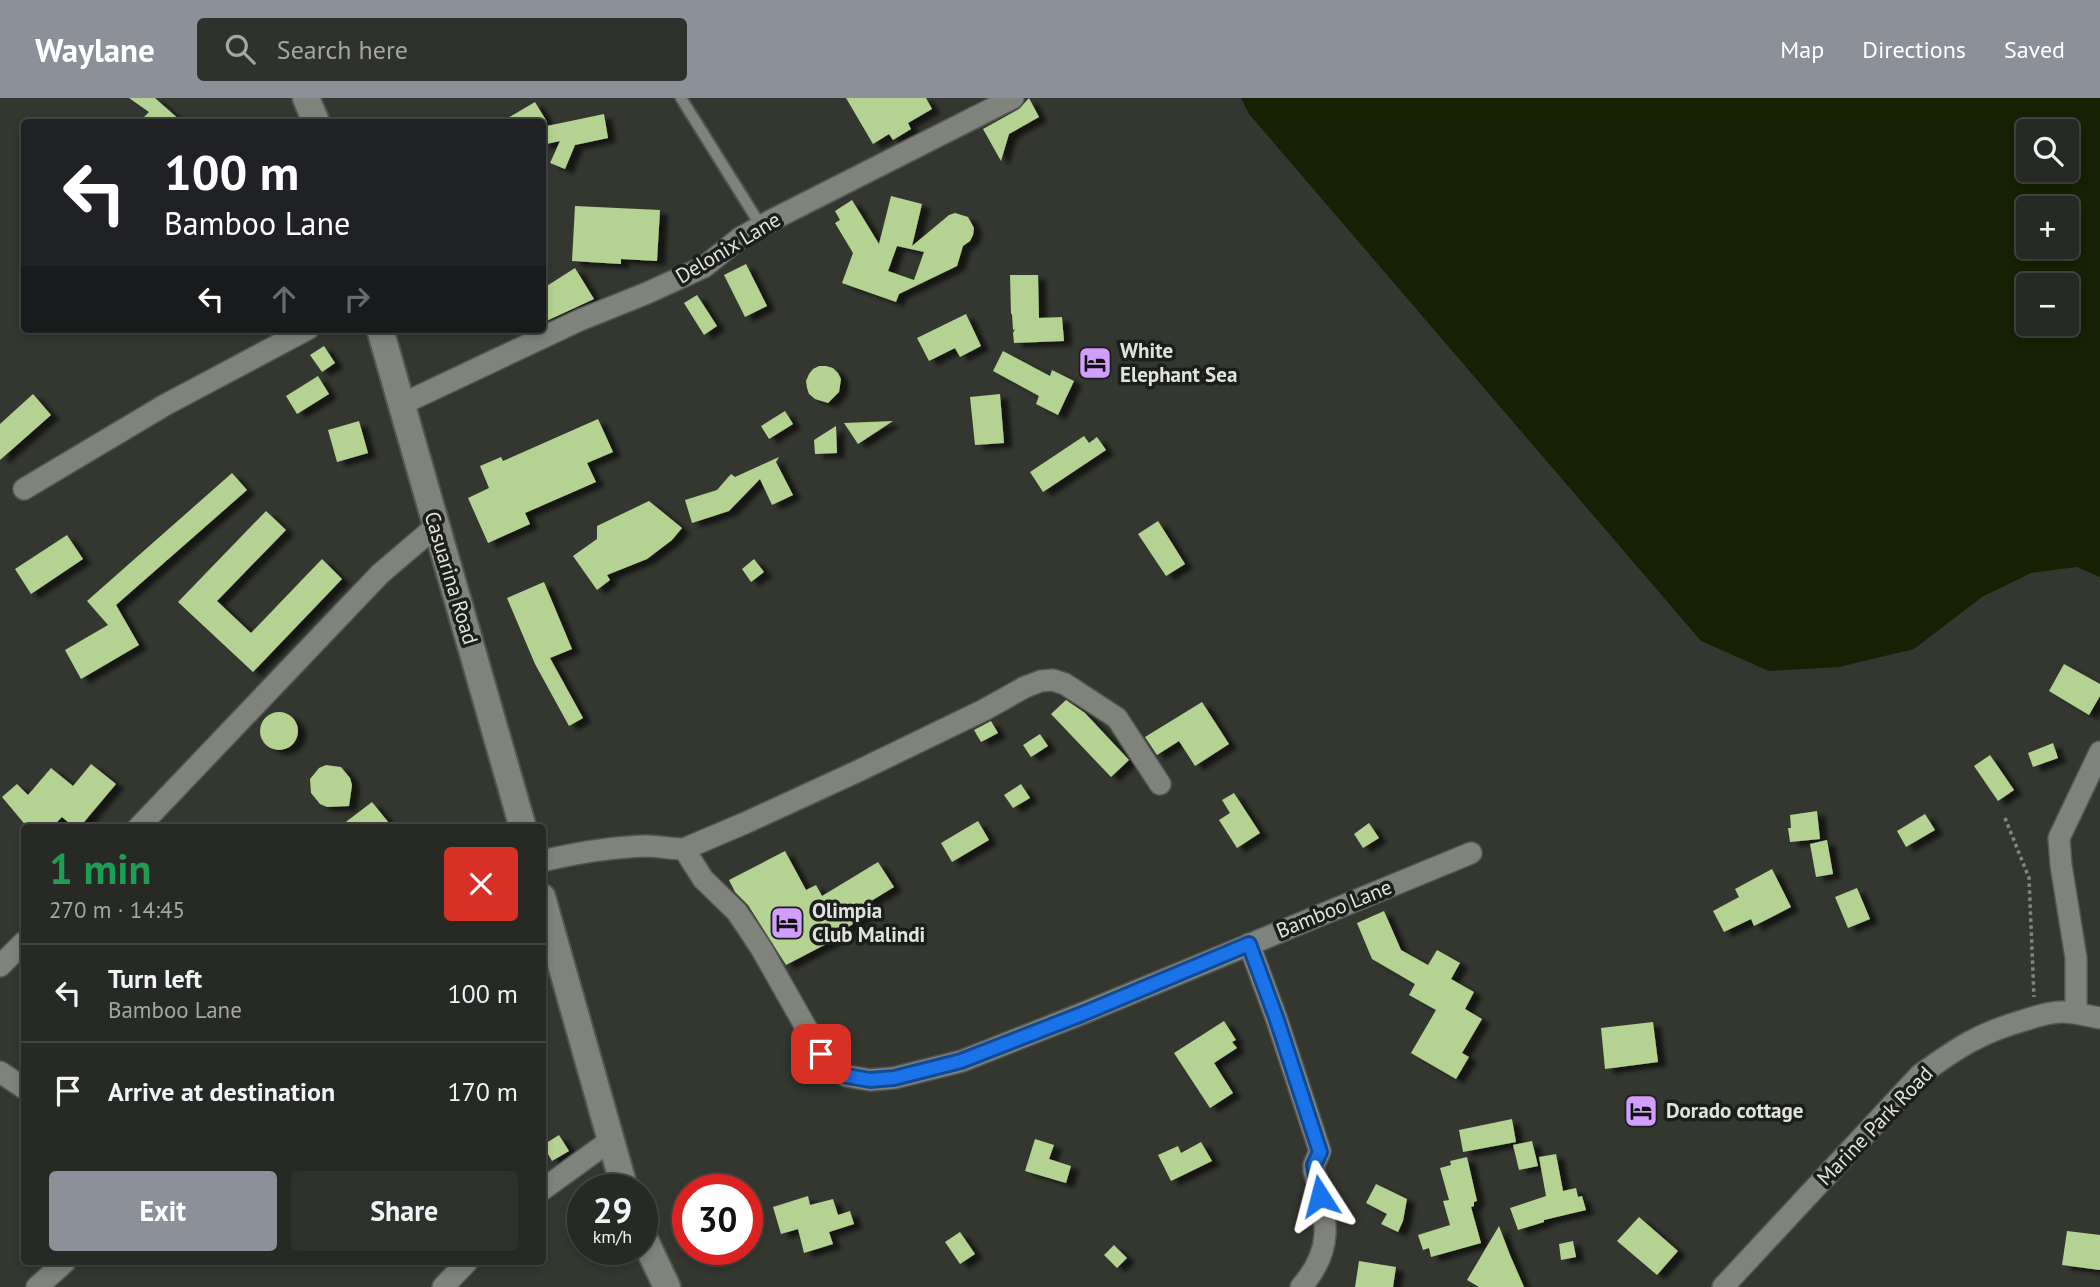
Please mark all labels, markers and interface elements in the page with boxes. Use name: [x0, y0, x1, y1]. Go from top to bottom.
search box: [197, 18, 687, 81]
text: Waylane: [35, 28, 155, 71]
icon: search: [221, 30, 259, 68]
text: Search here: [277, 33, 408, 66]
text: Map: [1780, 34, 1824, 65]
text: Directions: [1862, 34, 1966, 65]
text: Saved: [2004, 34, 2065, 65]
map controls: [2016, 119, 2079, 336]
button: search: [2016, 119, 2079, 182]
text: 100 m: [164, 140, 299, 204]
icon: left: [49, 147, 140, 238]
button: +: [2016, 196, 2079, 259]
text: Bamboo Lane: [164, 202, 350, 244]
street label: Delonix Lane: [670, 206, 785, 289]
button: −: [2016, 273, 2079, 336]
icon: left: [192, 280, 230, 318]
icon: ahead: [265, 280, 303, 318]
icon: right: [338, 280, 376, 318]
place label: White Elephant Sea: [1120, 337, 1237, 388]
hotel icon: White Elephant Sea: [1076, 344, 1114, 382]
street label: Casuarina Road: [418, 508, 484, 647]
text: 1 min: [49, 841, 151, 896]
button: close: [444, 847, 518, 921]
street label: Bamboo Lane: [1272, 873, 1396, 944]
text: 270 m · 14:45: [49, 895, 185, 924]
place label: Olimpia Club Malindi: [812, 897, 925, 948]
hotel icon: Olimpia Club Malindi: [768, 904, 806, 942]
text: Turn left: [108, 962, 202, 995]
icon: left: [49, 974, 87, 1012]
text: 100 m: [447, 977, 518, 1010]
text: Bamboo Lane: [108, 995, 242, 1024]
pin: [791, 1024, 851, 1084]
icon: arrive: [802, 1035, 840, 1073]
street label: Marine Park Road: [1811, 1060, 1938, 1191]
icon: arrive: [49, 1072, 87, 1110]
text: Arrive at destination: [108, 1075, 335, 1108]
text: 170 m: [447, 1075, 518, 1108]
hotel icon: Dorado cottage: [1622, 1092, 1660, 1130]
place label: Dorado cottage: [1666, 1097, 1803, 1124]
position arrow: [1283, 1159, 1357, 1233]
button: Exit: [49, 1171, 277, 1251]
button: Share: [291, 1171, 518, 1251]
speed limit sign: 30: [672, 1174, 763, 1265]
text: 29: [593, 1187, 632, 1233]
text: km/h: [593, 1225, 632, 1248]

